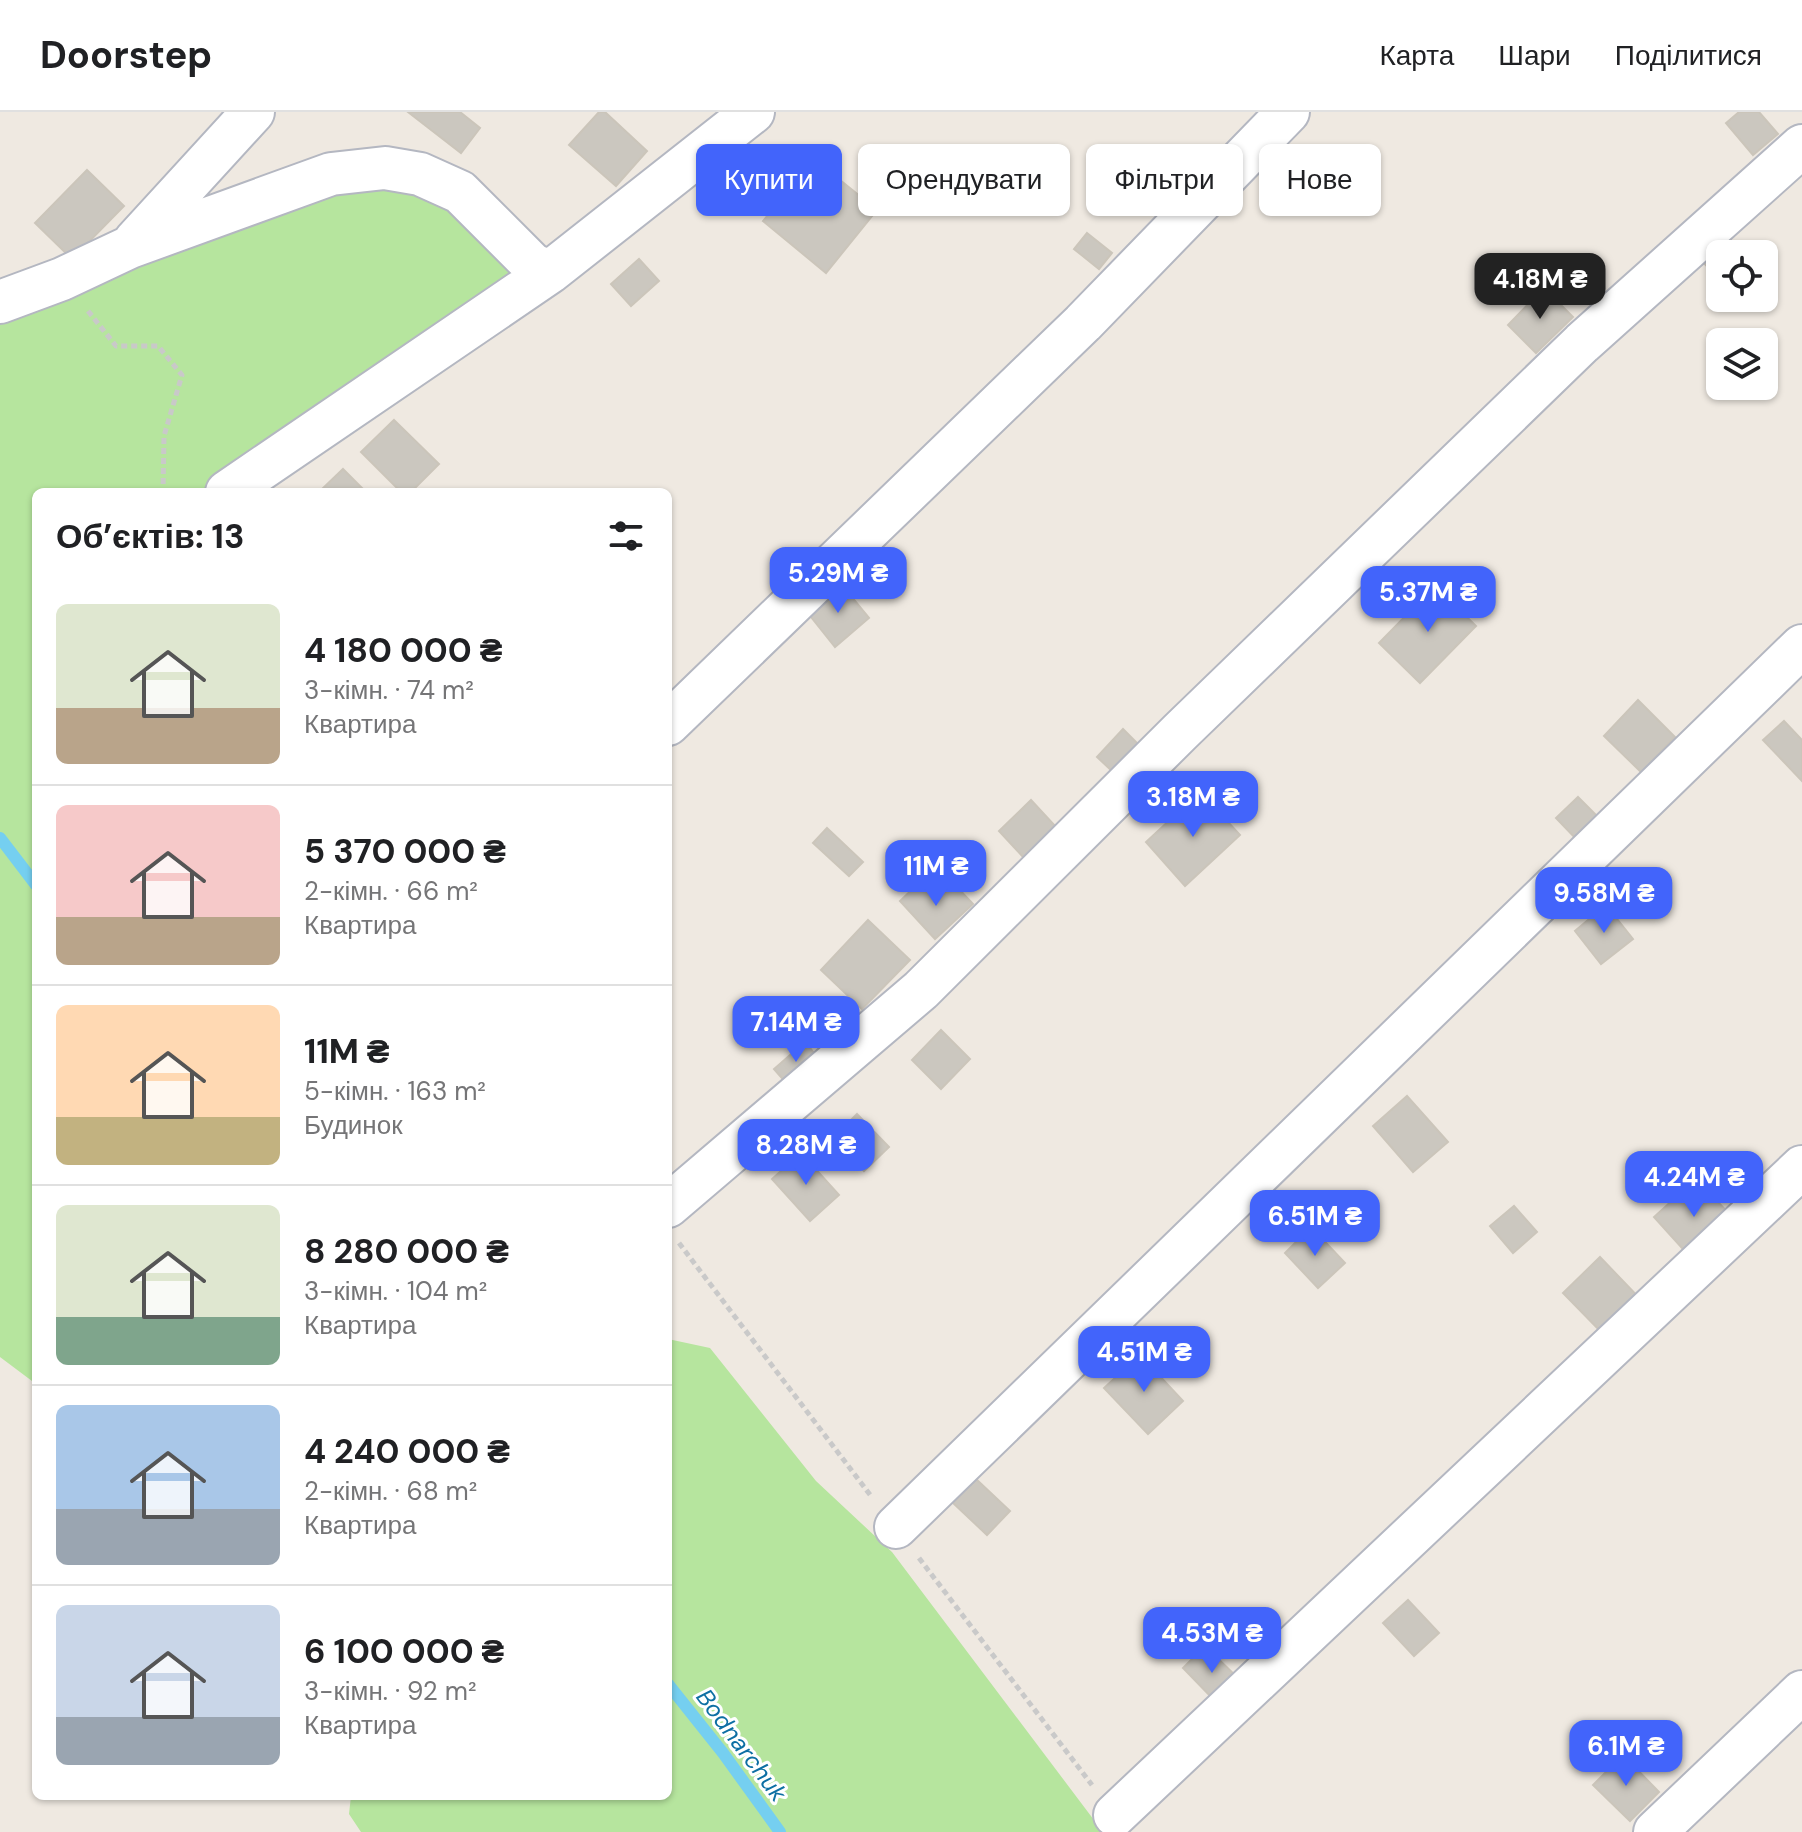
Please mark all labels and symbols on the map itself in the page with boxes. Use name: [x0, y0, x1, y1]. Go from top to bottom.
pin: 4.18M ₴: [1466, 253, 1614, 321]
pin: 5.29M ₴: [764, 547, 912, 615]
pin: 5.37M ₴: [1354, 566, 1502, 634]
pin: 3.18M ₴: [1119, 771, 1267, 839]
pin: 11M ₴: [880, 840, 992, 908]
pin: 9.58M ₴: [1530, 867, 1678, 935]
pin: 7.14M ₴: [722, 996, 870, 1064]
pin: 8.28M ₴: [732, 1119, 880, 1187]
pin: 4.24M ₴: [1620, 1151, 1768, 1219]
pin: 6.51M ₴: [1241, 1190, 1389, 1258]
pin: 4.51M ₴: [1070, 1326, 1218, 1394]
pin: 4.53M ₴: [1138, 1607, 1286, 1675]
water label: Bodnarchuk: [690, 1683, 795, 1808]
pin: 6.1M ₴: [1561, 1720, 1691, 1788]

